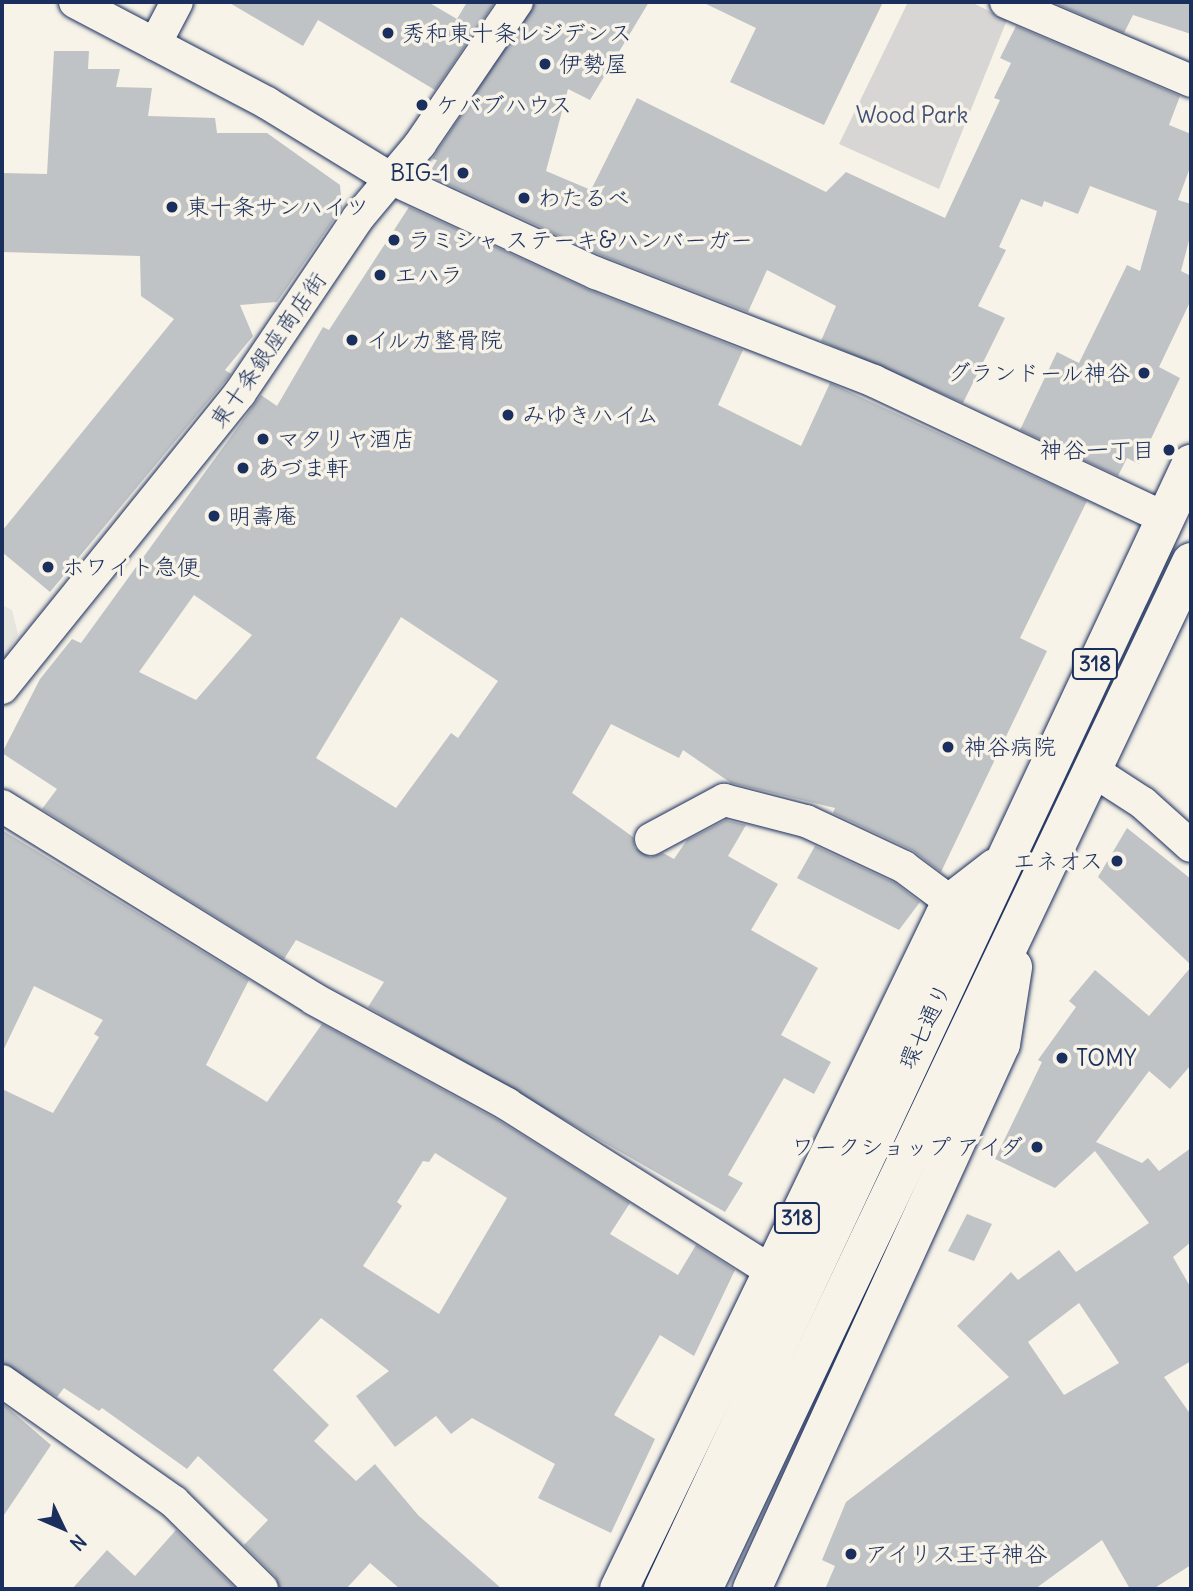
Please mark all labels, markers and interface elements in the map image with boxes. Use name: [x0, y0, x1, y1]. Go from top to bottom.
place label: 秀和東十条レジデンス: [402, 19, 632, 47]
marker: 秀和東十条レジデンス: [380, 25, 396, 41]
place label: 伊勢屋: [559, 50, 628, 78]
marker: 伊勢屋: [537, 56, 553, 72]
place label: ケバブハウス: [436, 91, 574, 119]
marker: ケバブハウス: [414, 97, 430, 113]
park label: Wood Park: [856, 101, 968, 129]
place label: BIG-1: [390, 159, 449, 187]
marker: BIG-1: [455, 165, 471, 181]
place label: わたるべ: [538, 184, 630, 212]
marker: わたるべ: [516, 190, 532, 206]
place label: 東十条サンハイツ: [186, 193, 370, 221]
marker: 東十条サンハイツ: [164, 199, 180, 215]
place label: ラミシャ ステーキ&ハンバーガー: [408, 226, 753, 254]
marker: ラミシャ ステーキ&ハンバーガー: [386, 232, 402, 248]
place label: エハラ: [394, 261, 463, 289]
street label: 東十条銀座商店街: [204, 267, 332, 433]
marker: エハラ: [372, 267, 388, 283]
place label: イルカ整骨院: [366, 326, 504, 354]
marker: イルカ整骨院: [344, 332, 360, 348]
place label: グランドール神谷: [946, 359, 1130, 387]
marker: グランドール神谷: [1136, 365, 1152, 381]
place label: みゆきハイム: [522, 401, 660, 429]
marker: みゆきハイム: [500, 407, 516, 423]
place label: マタリヤ酒店: [277, 425, 415, 453]
marker: マタリヤ酒店: [255, 431, 271, 447]
place label: 神谷一丁目: [1040, 436, 1155, 464]
marker: 神谷一丁目: [1161, 442, 1177, 458]
place label: あづま軒: [257, 454, 349, 482]
marker: あづま軒: [235, 460, 251, 476]
place label: 明壽庵: [228, 502, 297, 530]
marker: 明壽庵: [206, 508, 222, 524]
place label: ホワイト急便: [62, 553, 200, 581]
marker: ホワイト急便: [40, 559, 56, 575]
road number: 318: [1070, 646, 1120, 682]
place label: 神谷病院: [964, 733, 1056, 761]
marker: 神谷病院: [938, 737, 958, 757]
place label: エネオス: [1011, 847, 1103, 875]
marker: エネオス: [1109, 853, 1125, 869]
street label: 環七通り: [893, 978, 957, 1074]
place label: TOMY: [1076, 1044, 1137, 1072]
marker: TOMY: [1054, 1050, 1070, 1066]
place label: ワークショップ アイダ: [788, 1133, 1023, 1161]
marker: ワークショップ アイダ: [1029, 1139, 1045, 1155]
road number: 318: [772, 1200, 822, 1236]
north arrow: [28, 1493, 98, 1563]
text: N: [65, 1530, 91, 1556]
place label: アイリス王子神谷: [865, 1540, 1049, 1568]
marker: アイリス王子神谷: [843, 1546, 859, 1562]

